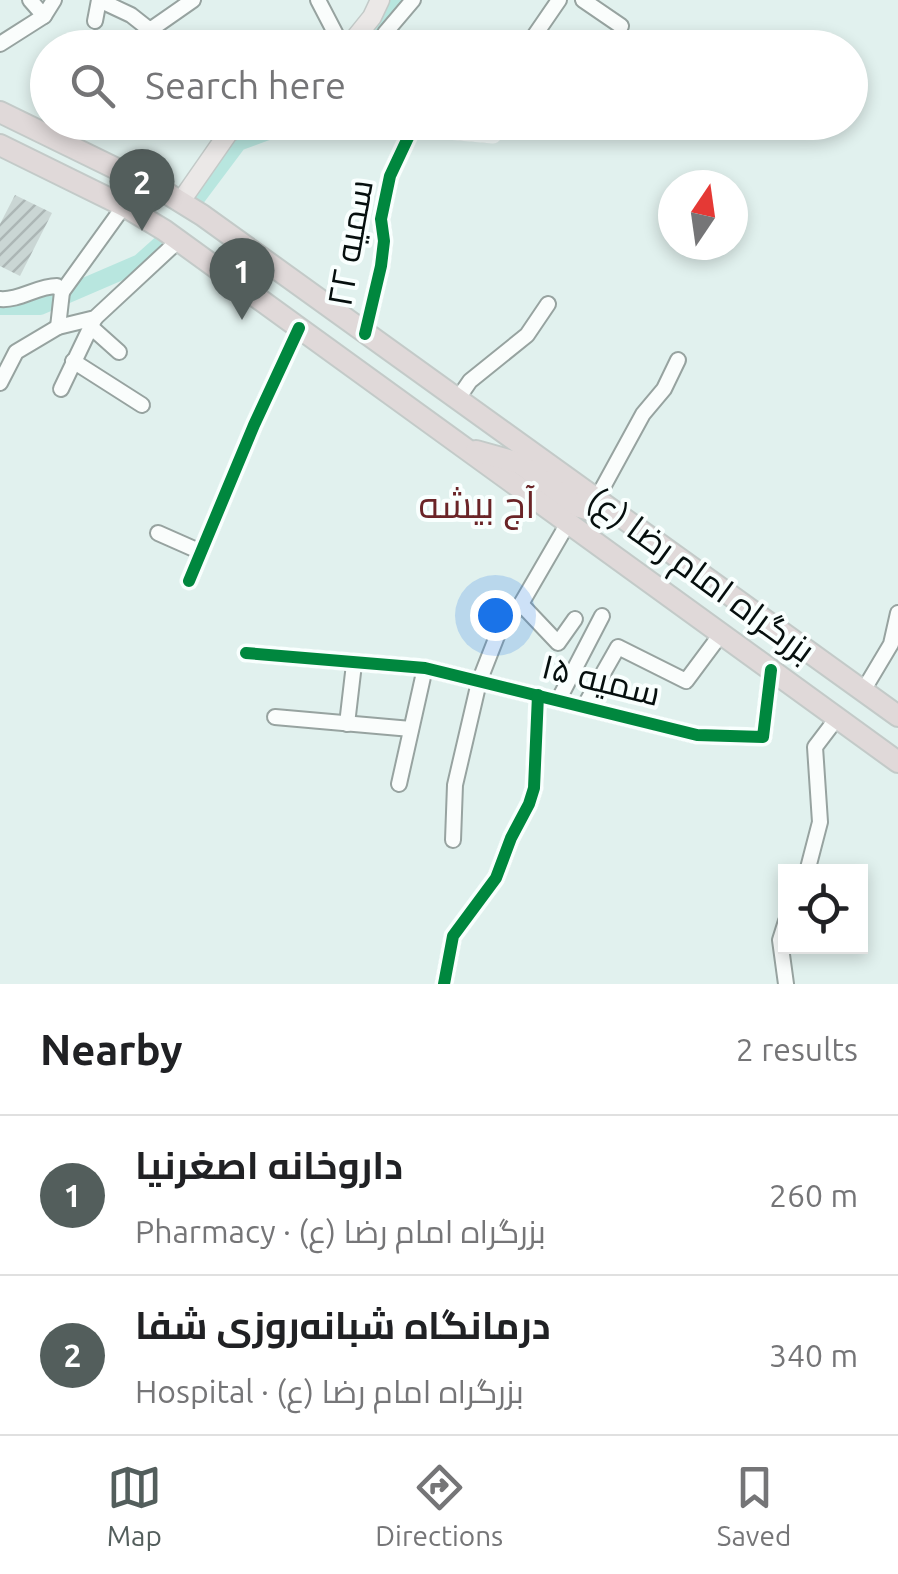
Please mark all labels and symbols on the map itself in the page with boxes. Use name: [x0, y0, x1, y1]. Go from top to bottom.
pin: 2: [110, 148, 174, 231]
north arrow: [658, 170, 748, 260]
street label: سمیه ۲۲: [318, 176, 380, 309]
pin: 1: [210, 238, 274, 320]
street label: بزرگراه امام رضا (ع): [577, 478, 823, 674]
district label: آج بیشه: [419, 483, 535, 530]
your location: [470, 590, 521, 641]
street label: سمیه ۱۵: [538, 645, 665, 713]

